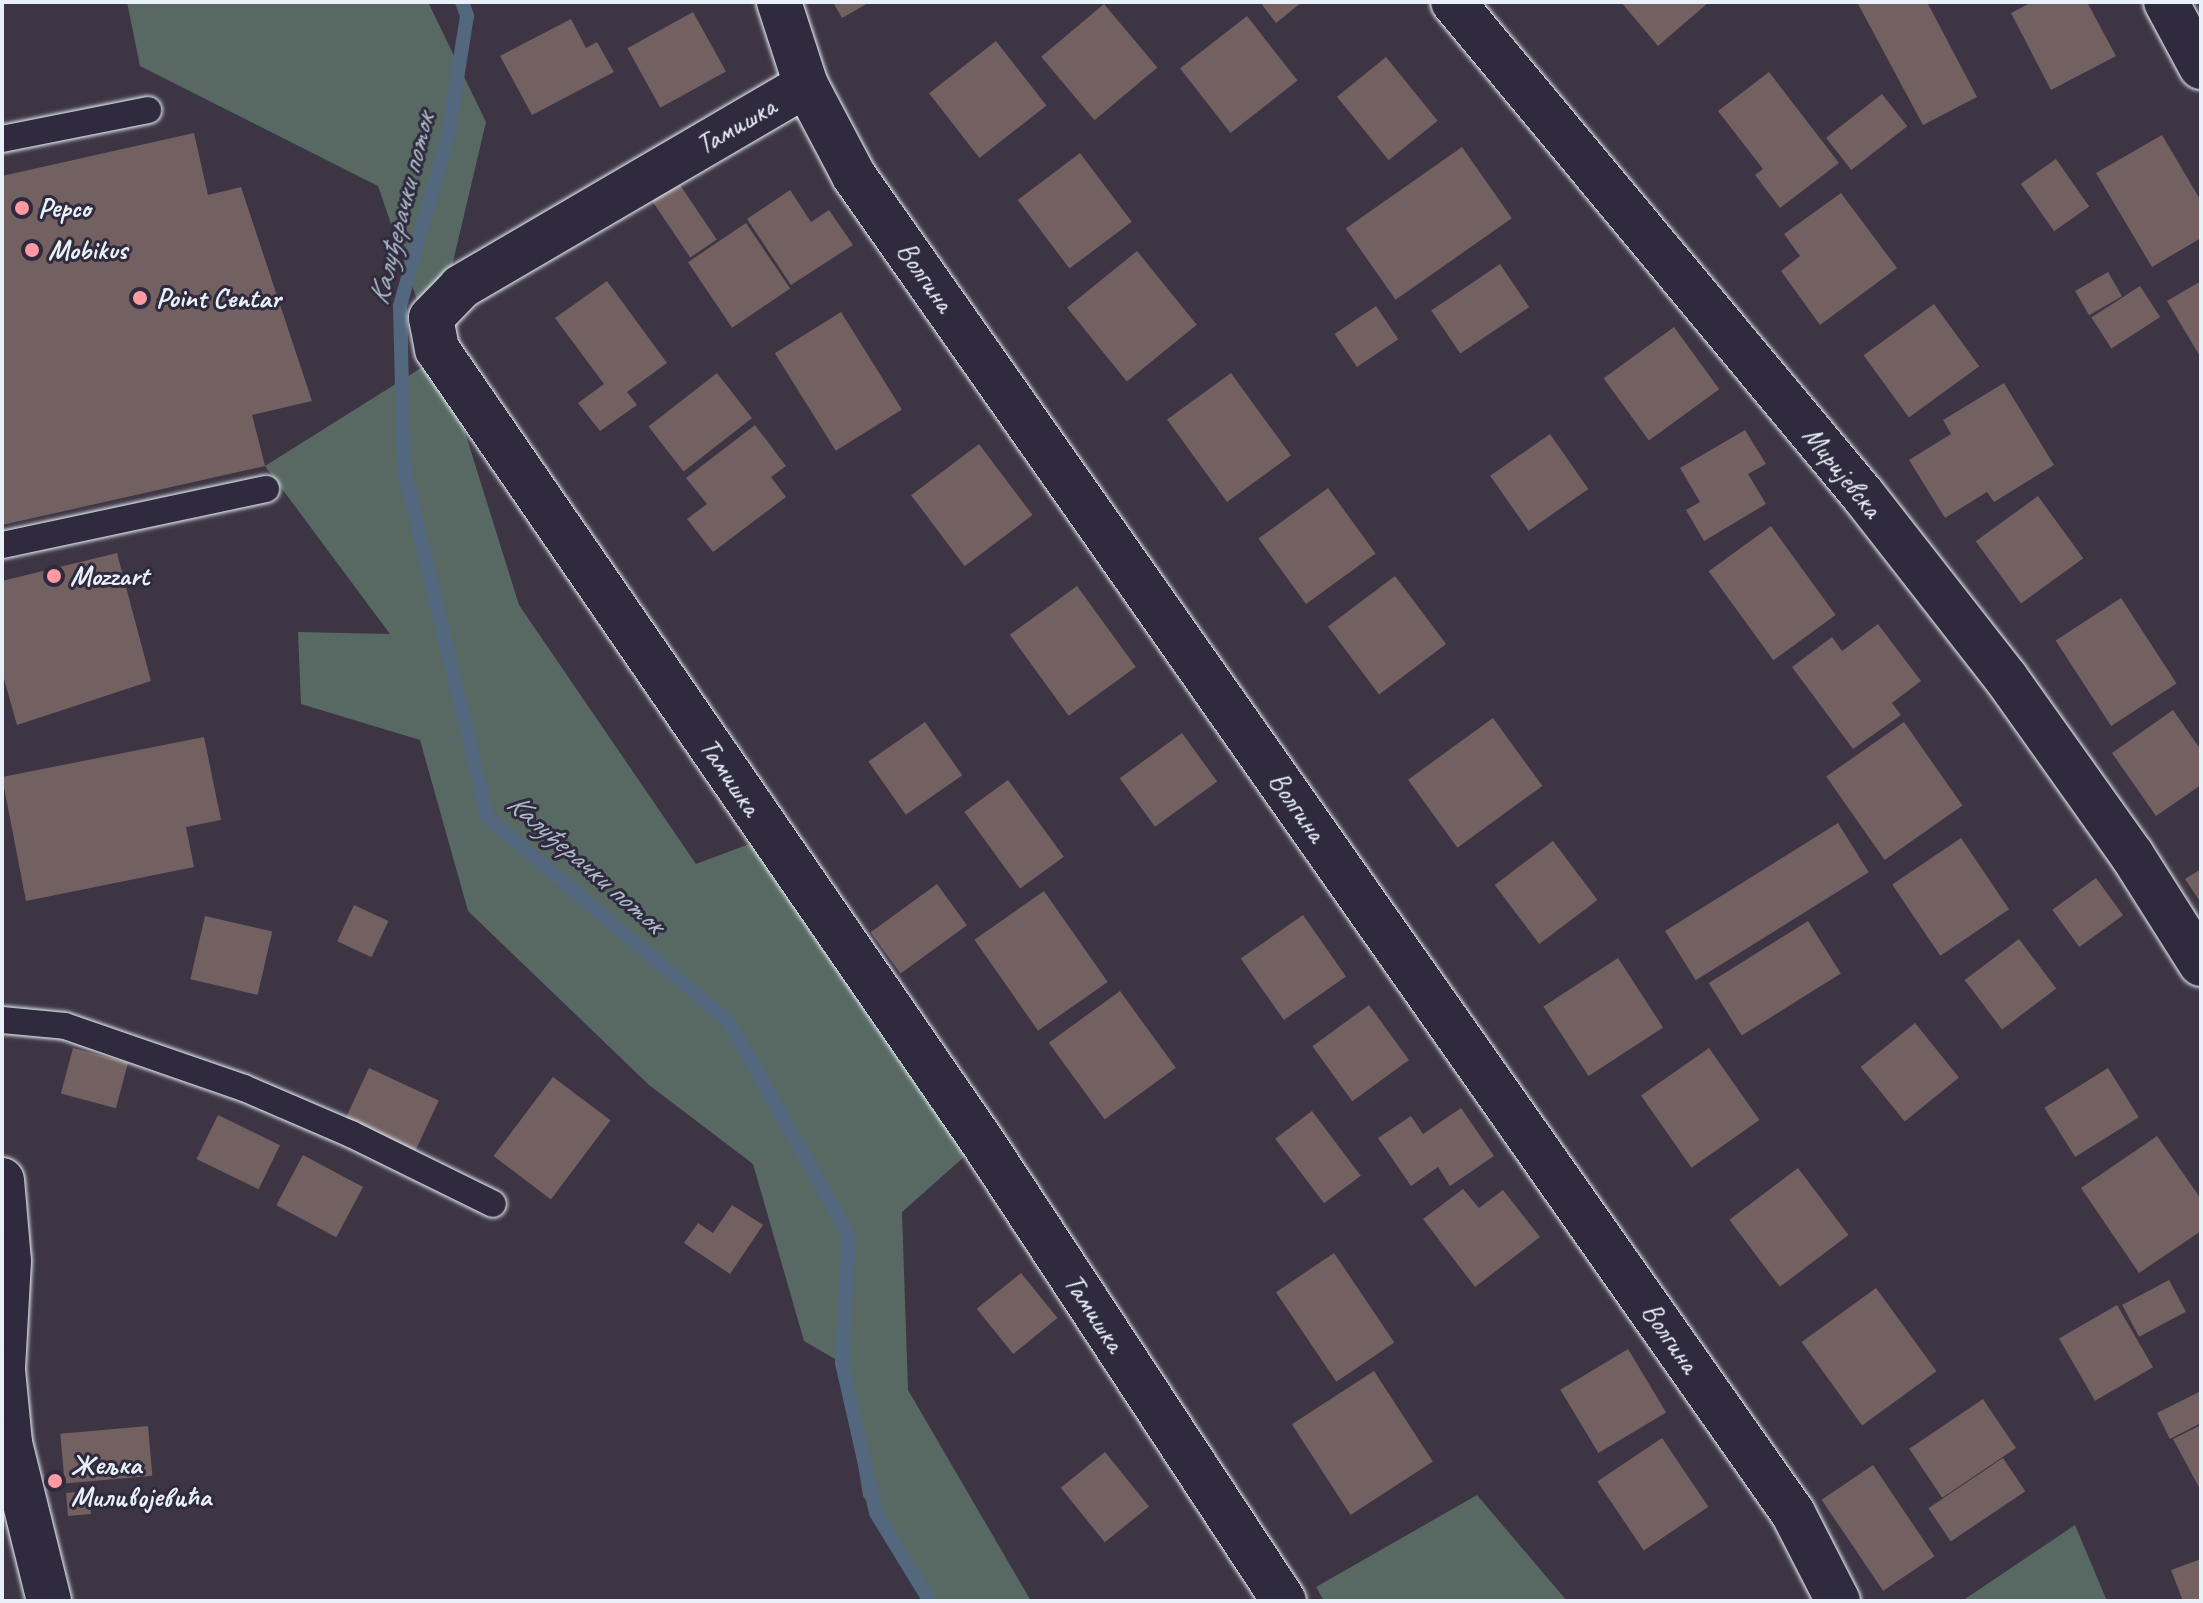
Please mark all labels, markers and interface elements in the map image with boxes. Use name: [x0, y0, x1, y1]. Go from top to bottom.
street label: Тамишка: [690, 90, 782, 162]
water label: Калуђерачки поток: [360, 109, 442, 309]
place label: Pepco: [38, 191, 91, 225]
marker: Pepco: [13, 199, 31, 217]
place label: Mobikus: [48, 233, 127, 267]
street label: Волгина: [889, 236, 961, 318]
marker: Mobikus: [23, 241, 41, 259]
place label: Point Centar: [156, 281, 279, 315]
marker: Point Centar: [131, 289, 149, 307]
street label: Миријевска: [1795, 420, 1889, 524]
place label: Mozzart: [70, 559, 149, 593]
marker: Mozzart: [45, 567, 63, 585]
street label: Тамишка: [692, 732, 768, 822]
street label: Волгина: [1261, 766, 1333, 848]
water label: Калуђерачки поток: [500, 785, 672, 941]
street label: Тамишка: [1056, 1268, 1132, 1358]
street label: Волгина: [1634, 1297, 1706, 1379]
place label: Жељка Миливојевића: [71, 1448, 211, 1514]
marker: Жељка Миливојевића: [46, 1472, 64, 1490]

